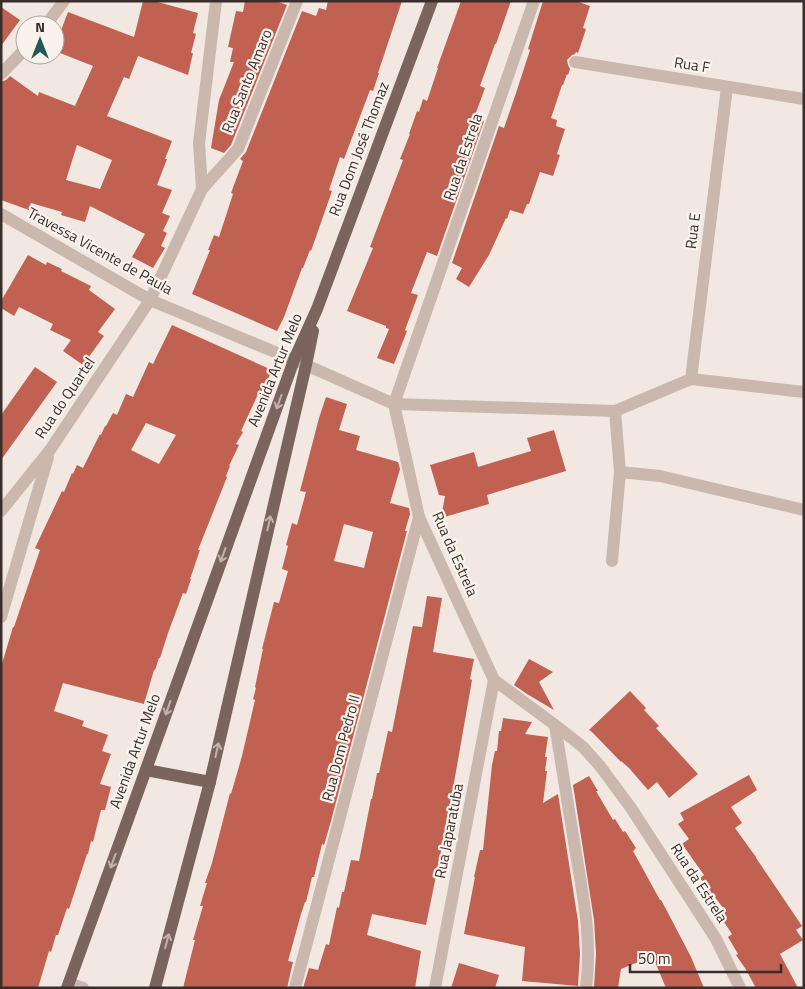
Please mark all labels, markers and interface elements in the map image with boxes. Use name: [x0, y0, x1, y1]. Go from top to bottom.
north arrow: [15, 15, 65, 65]
text: N: [35, 16, 45, 37]
street label: Rua Santo Amaro: [215, 25, 278, 136]
street label: Rua F: [673, 50, 712, 79]
street label: Rua Dom José Thomaz: [322, 78, 395, 219]
street label: Rua da Estrela: [437, 110, 488, 204]
street label: Travessa Vicente de Paula: [23, 201, 177, 300]
street label: Rua E: [679, 212, 706, 250]
street label: Avenida Artur Melo: [241, 309, 308, 430]
street label: Rua do Quartel: [29, 352, 100, 443]
one-way arrow: [273, 394, 283, 410]
street label: Rua da Estrela: [426, 508, 485, 600]
one-way arrow: [265, 515, 274, 531]
one-way arrow: [218, 547, 227, 563]
street label: Avenida Artur Melo: [103, 690, 166, 812]
street label: Rua Dom Pedro II: [315, 692, 366, 804]
one-way arrow: [163, 700, 172, 715]
one-way arrow: [213, 742, 222, 758]
street label: Rua Japaratuba: [428, 781, 469, 881]
street label: Rua da Estrela: [665, 838, 734, 927]
one-way arrow: [108, 853, 117, 868]
one-way arrow: [163, 933, 173, 949]
scale bar: [630, 942, 781, 974]
text: 50 m: [638, 947, 671, 970]

